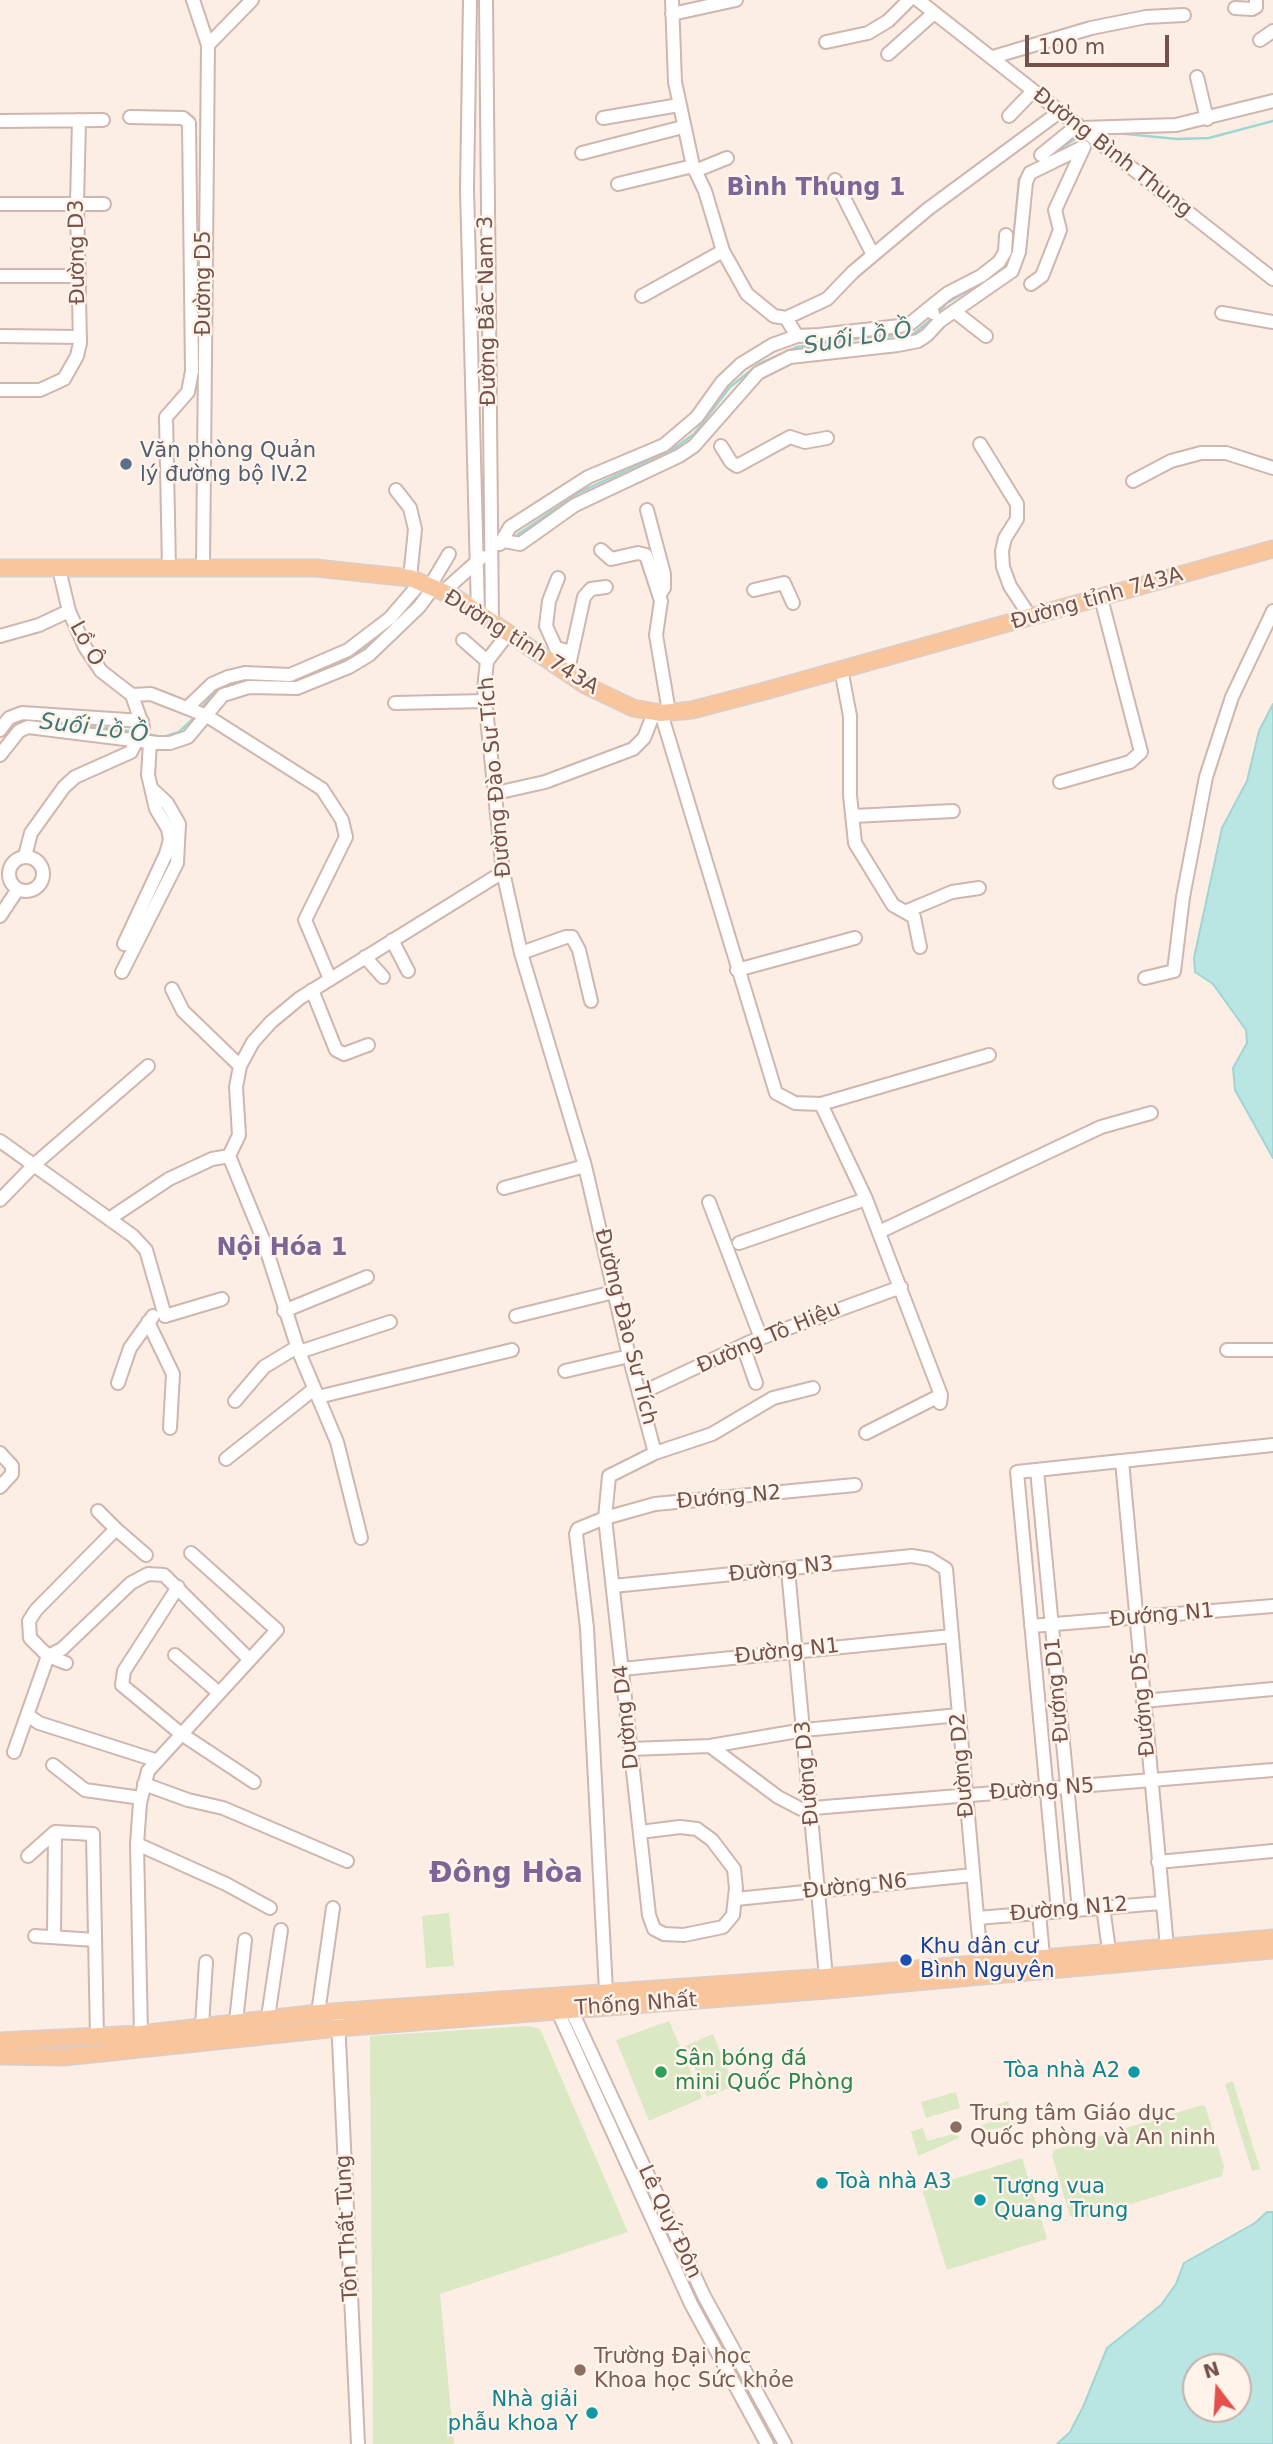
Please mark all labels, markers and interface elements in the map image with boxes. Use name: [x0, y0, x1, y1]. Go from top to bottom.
scale bar: [1028, 21, 1172, 65]
text: 100 m: [1038, 35, 1105, 59]
street label: Đường Bình Thung: [1027, 83, 1197, 223]
district label: Bình Thung 1: [727, 175, 905, 203]
street label: Đường D3: [64, 199, 92, 305]
street label: Đường Bắc Nam 3: [474, 216, 502, 406]
street label: Đường D5: [192, 230, 218, 336]
water label: Suối Lồ Ồ: [802, 317, 914, 361]
place label: Văn phòng Quản lý đường bộ IV.2: [140, 439, 316, 489]
marker: Văn phòng Quản lý đường bộ IV.2: [118, 456, 134, 472]
street label: Đường tỉnh 743A: [1008, 562, 1186, 636]
street label: Đường tỉnh 743A: [439, 585, 603, 701]
street label: Lồ Ô: [63, 617, 109, 671]
street label: Đường Đào Sư Tích: [475, 676, 517, 878]
water label: Suối Lồ Ồ: [38, 709, 150, 749]
street label: Đường Đào Sư Tích: [588, 1226, 662, 1428]
district label: Nội Hóa 1: [217, 1235, 347, 1263]
street label: Đường Tô Hiệu: [694, 1296, 844, 1380]
street label: Đướng N2: [676, 1481, 782, 1515]
street label: Đường N3: [728, 1552, 834, 1588]
street label: Đướng N1: [1109, 1599, 1215, 1633]
street label: Đường N1: [734, 1634, 840, 1670]
street label: Đướng D1: [1041, 1636, 1075, 1744]
street label: Đướng D5: [1127, 1650, 1161, 1758]
street label: Dường D4: [609, 1663, 645, 1771]
street label: Đường D2: [946, 1711, 980, 1819]
street label: Đường D3: [791, 1719, 825, 1827]
street label: Đường N5: [989, 1774, 1095, 1806]
district label: Đông Hòa: [429, 1858, 583, 1892]
street label: Đường N6: [802, 1869, 908, 1905]
street label: Đường N12: [1009, 1892, 1129, 1928]
place label: Khu dân cư Bình Nguyên: [920, 1935, 1055, 1985]
marker: Khu dân cư Bình Nguyên: [898, 1952, 914, 1968]
street label: Thống Nhất: [574, 1988, 698, 2022]
place label: Sân bóng đá mini Quốc Phòng: [675, 2047, 853, 2097]
place label: Tòa nhà A2: [1004, 2059, 1120, 2085]
marker: Sân bóng đá mini Quốc Phòng: [653, 2064, 669, 2080]
marker: Tòa nhà A2: [1126, 2064, 1142, 2080]
place label: Trung tâm Giáo dục Quốc phòng và An ninh: [970, 2102, 1216, 2152]
marker: Trung tâm Giáo dục Quốc phòng và An ninh: [948, 2119, 964, 2135]
street label: Tôn Thất Tùng: [332, 2154, 364, 2302]
street label: Lê Quý Đôn: [632, 2161, 706, 2283]
place label: Toà nhà A3: [836, 2170, 952, 2196]
marker: Toà nhà A3: [814, 2175, 830, 2191]
place label: Tượng vua Quang Trung: [994, 2175, 1128, 2225]
marker: Tượng vua Quang Trung: [972, 2192, 988, 2208]
place label: Trường Đại học Khoa học Sức khỏe: [594, 2345, 794, 2395]
north arrow: [1182, 2353, 1252, 2423]
text: N: [1201, 2357, 1222, 2383]
marker: Trường Đại học Khoa học Sức khỏe: [572, 2362, 588, 2378]
place label: Nhà giải phẫu khoa Y: [448, 2388, 578, 2438]
marker: Nhà giải phẫu khoa Y: [584, 2405, 600, 2421]

